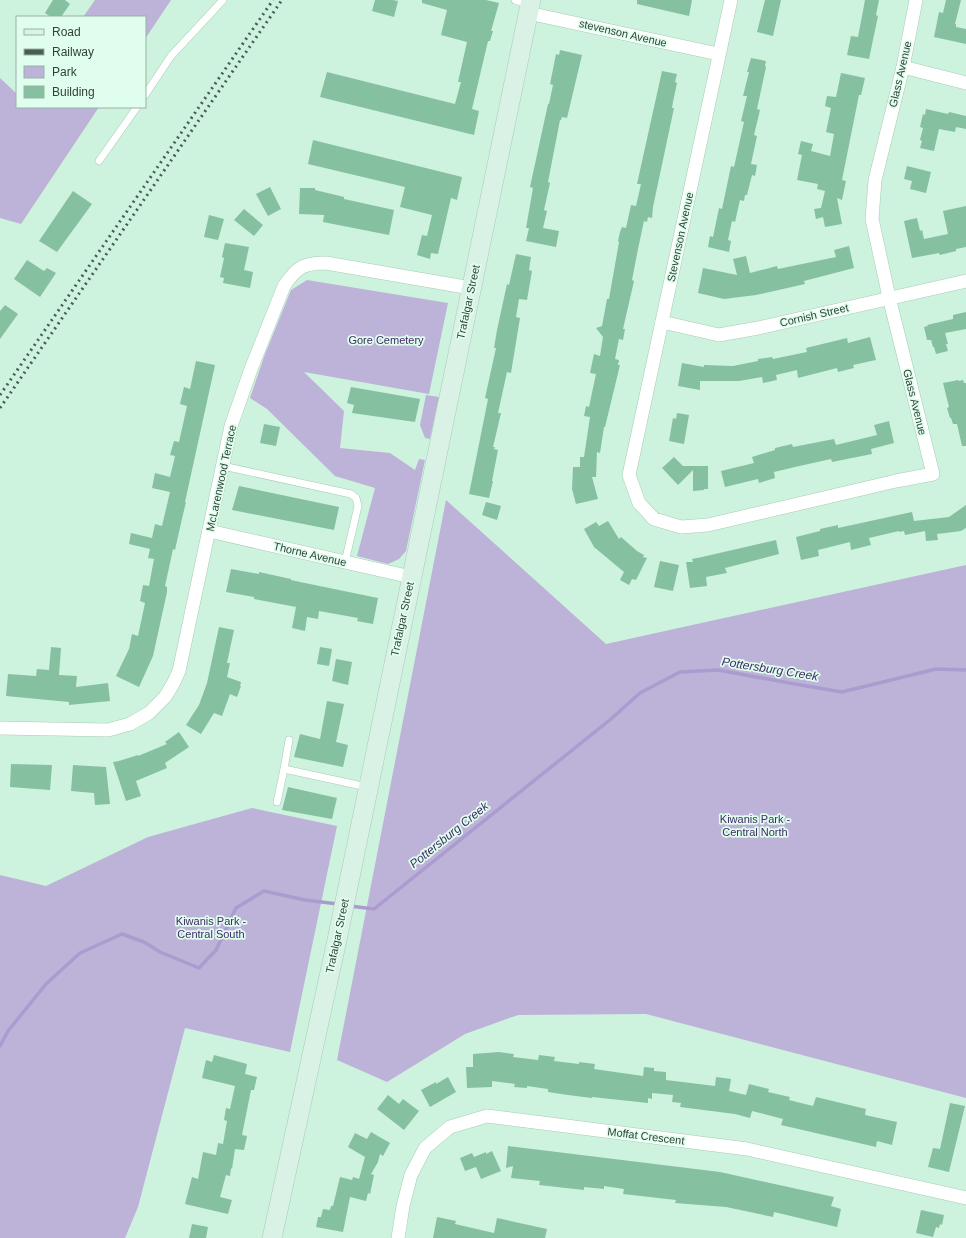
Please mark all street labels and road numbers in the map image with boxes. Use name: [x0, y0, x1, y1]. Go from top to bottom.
street label: stevenson Avenue: [578, 17, 668, 49]
street label: Glass Avenue: [887, 40, 913, 108]
street label: Stevenson Avenue: [665, 191, 695, 283]
street label: Trafalgar Street: [454, 264, 482, 340]
street label: Cornish Street: [778, 301, 850, 329]
street label: Glass Avenue: [901, 368, 929, 436]
street label: McLarenwood Terrace: [204, 424, 238, 532]
street label: Thorne Avenue: [272, 540, 348, 568]
street label: Trafalgar Street: [388, 581, 416, 657]
street label: Trafalgar Street: [323, 898, 351, 974]
street label: Moffat Crescent: [607, 1125, 685, 1147]

